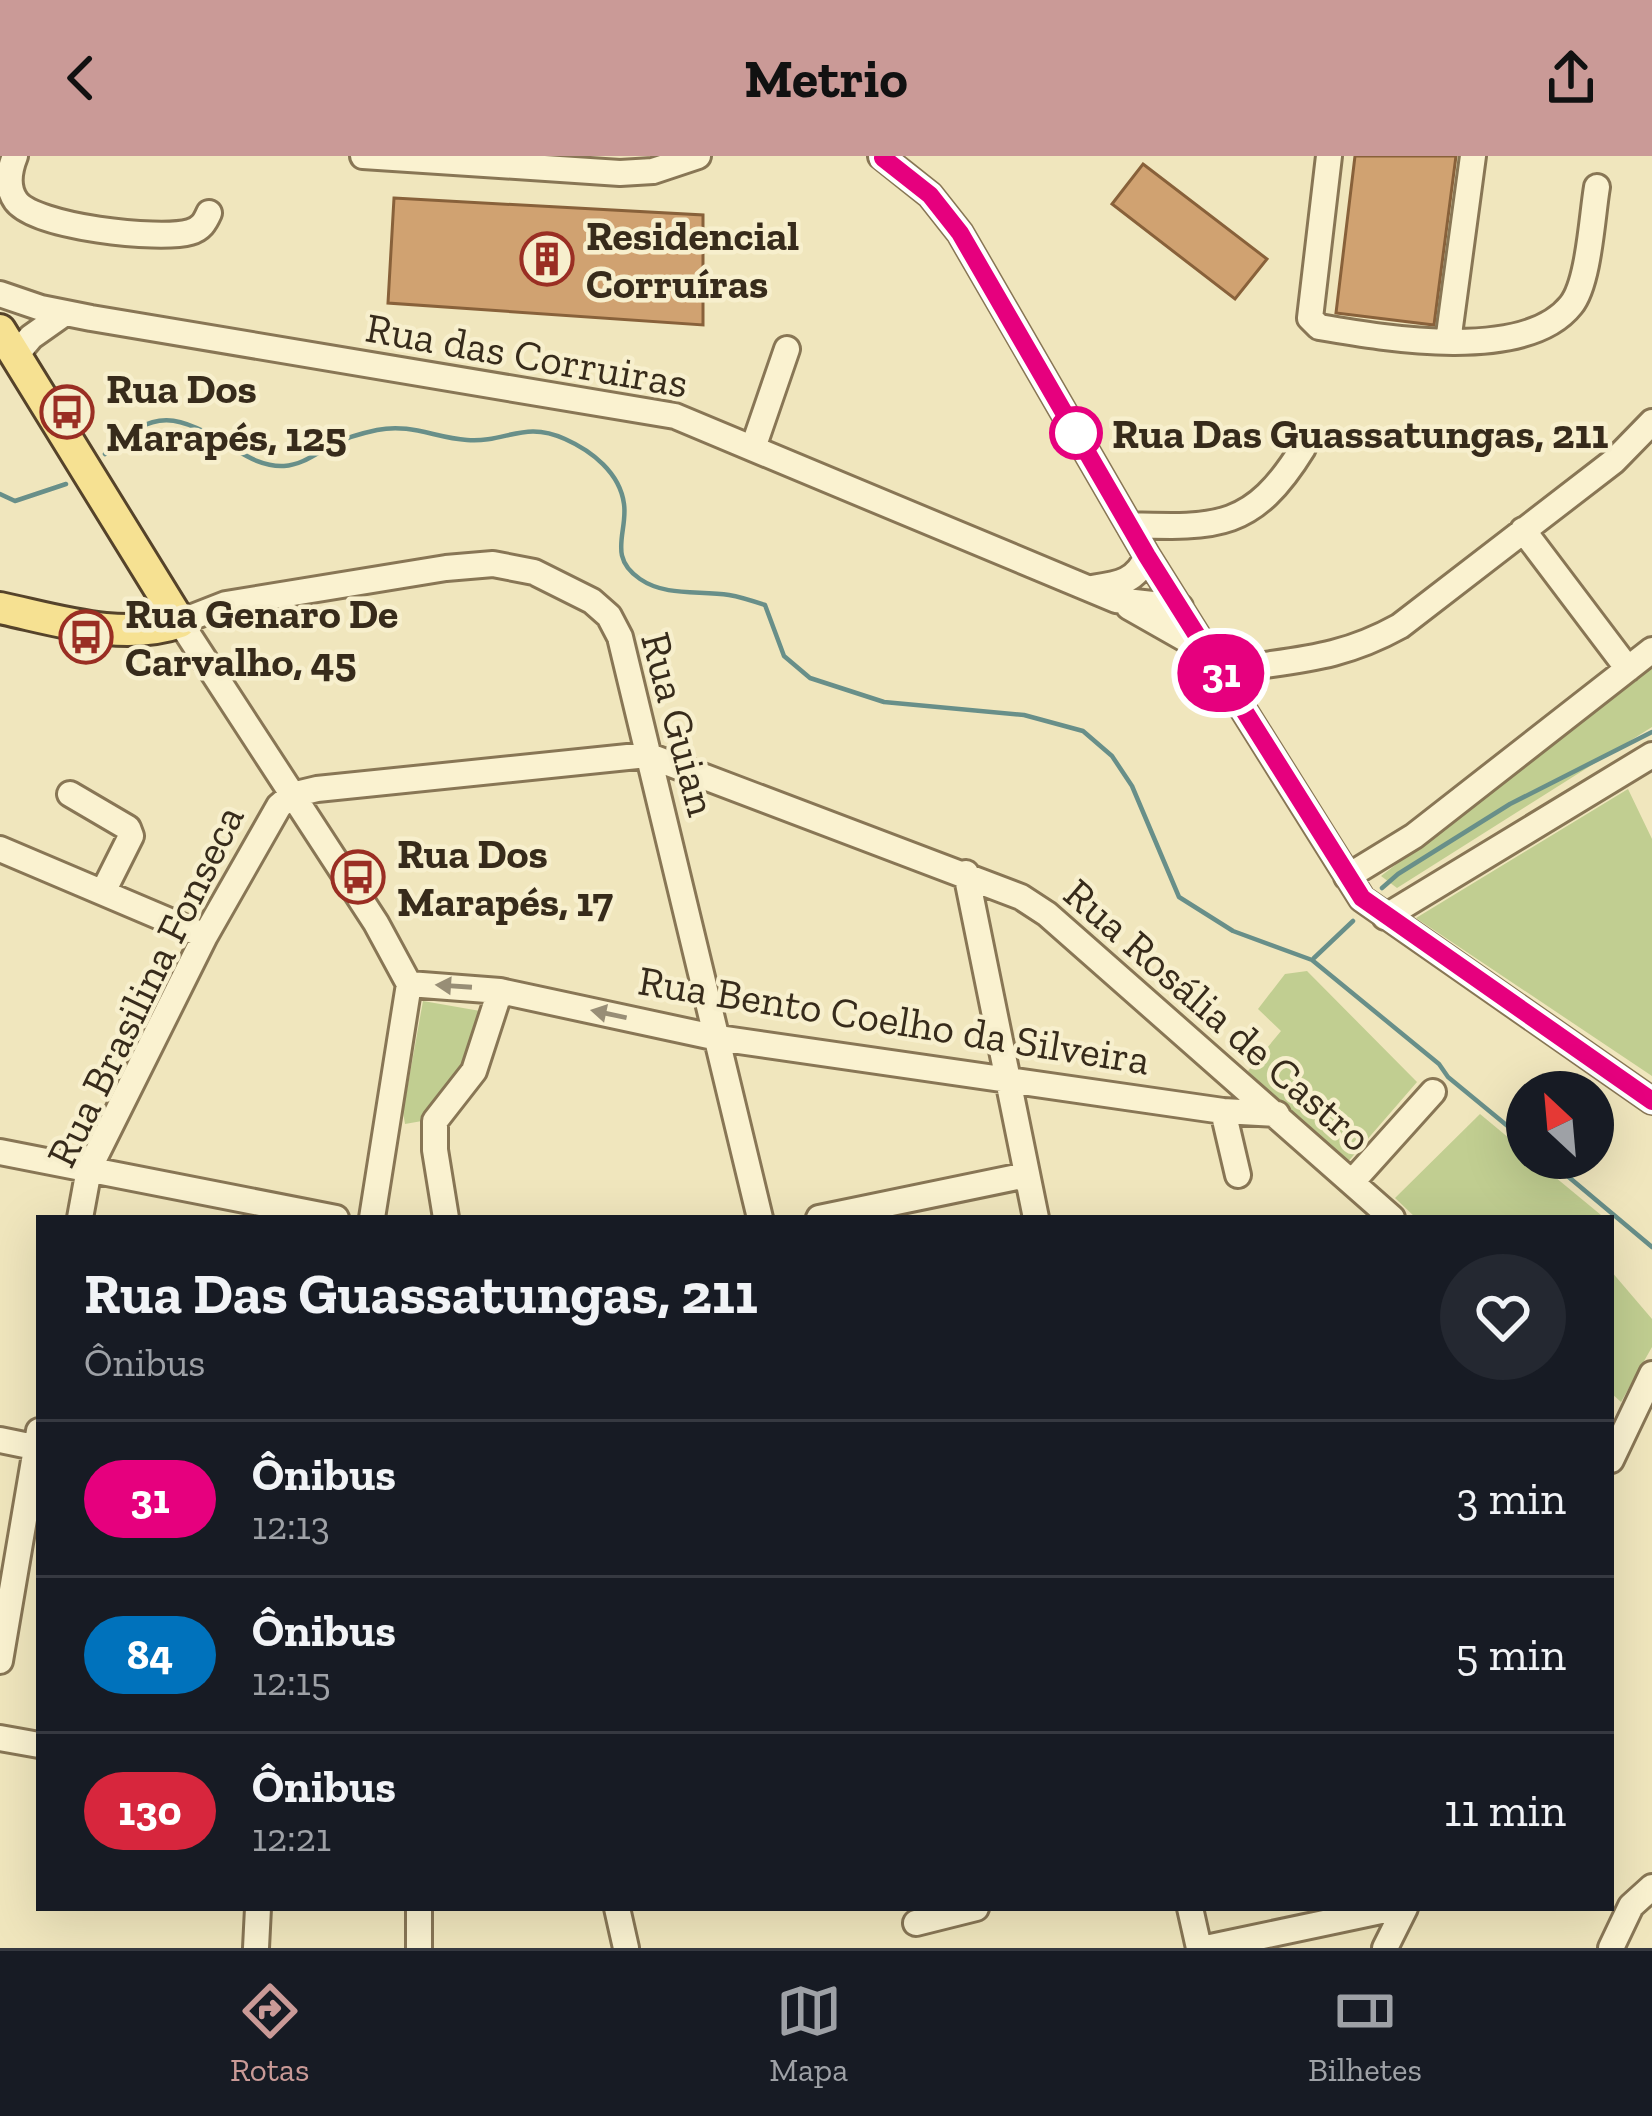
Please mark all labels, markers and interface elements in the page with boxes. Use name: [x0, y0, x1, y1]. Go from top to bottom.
icon: back: [48, 45, 114, 111]
icon: share: [1538, 45, 1604, 111]
text: Metrio: [744, 46, 908, 111]
place label: Residencial Corruíras: [586, 210, 799, 309]
building icon: Residencial Corruíras: [519, 231, 575, 287]
street label: Rua das Corruiras: [362, 302, 692, 408]
place label: Rua Dos Marapés, 125: [106, 363, 347, 462]
bus stop icon: Rua Dos Marapés, 125: [39, 384, 95, 440]
marker: Rua Das Guassatungas, 211: [1051, 408, 1101, 458]
place label: Rua Das Guassatungas, 211: [1112, 408, 1609, 459]
place label: Rua Genaro De Carvalho, 45: [125, 588, 398, 687]
bus stop icon: Rua Genaro De Carvalho, 45: [58, 609, 114, 665]
street label: Rua Guian: [630, 627, 728, 821]
line badge: 31: [1167, 634, 1275, 712]
text: 31: [1201, 647, 1241, 698]
street label: Rua Brasilina Fonseca: [35, 797, 255, 1175]
place label: Rua Dos Marapés, 17: [397, 828, 613, 927]
bus stop icon: Rua Dos Marapés, 17: [330, 849, 386, 905]
street label: Rua Rosália de Castro: [1054, 868, 1382, 1162]
street label: Rua Bento Coelho da Silveira: [635, 954, 1153, 1086]
one-way arrow: [434, 976, 472, 995]
one-way arrow: [590, 1004, 628, 1023]
north arrow: [1506, 1071, 1614, 1179]
map controls: [1506, 1071, 1614, 1179]
button: heart: [1440, 1254, 1566, 1380]
text: Rua Das Guassatungas, 211: [84, 1259, 758, 1328]
text: Ônibus: [84, 1339, 205, 1386]
text: Ônibus: [252, 1448, 396, 1502]
text: 3 min: [1457, 1472, 1566, 1526]
text: 31: [130, 1473, 170, 1524]
text: 12:13: [252, 1502, 330, 1549]
text: Ônibus: [252, 1604, 396, 1658]
text: 5 min: [1456, 1628, 1566, 1682]
text: 84: [127, 1629, 173, 1680]
text: 12:15: [252, 1658, 331, 1705]
text: Ônibus: [252, 1760, 396, 1814]
text: 11 min: [1444, 1784, 1566, 1838]
text: 130: [118, 1785, 182, 1836]
text: 12:21: [252, 1814, 331, 1861]
tab: Rotas: [230, 1978, 309, 2089]
tab: Mapa: [769, 1978, 848, 2089]
tab: Bilhetes: [1308, 1978, 1422, 2089]

